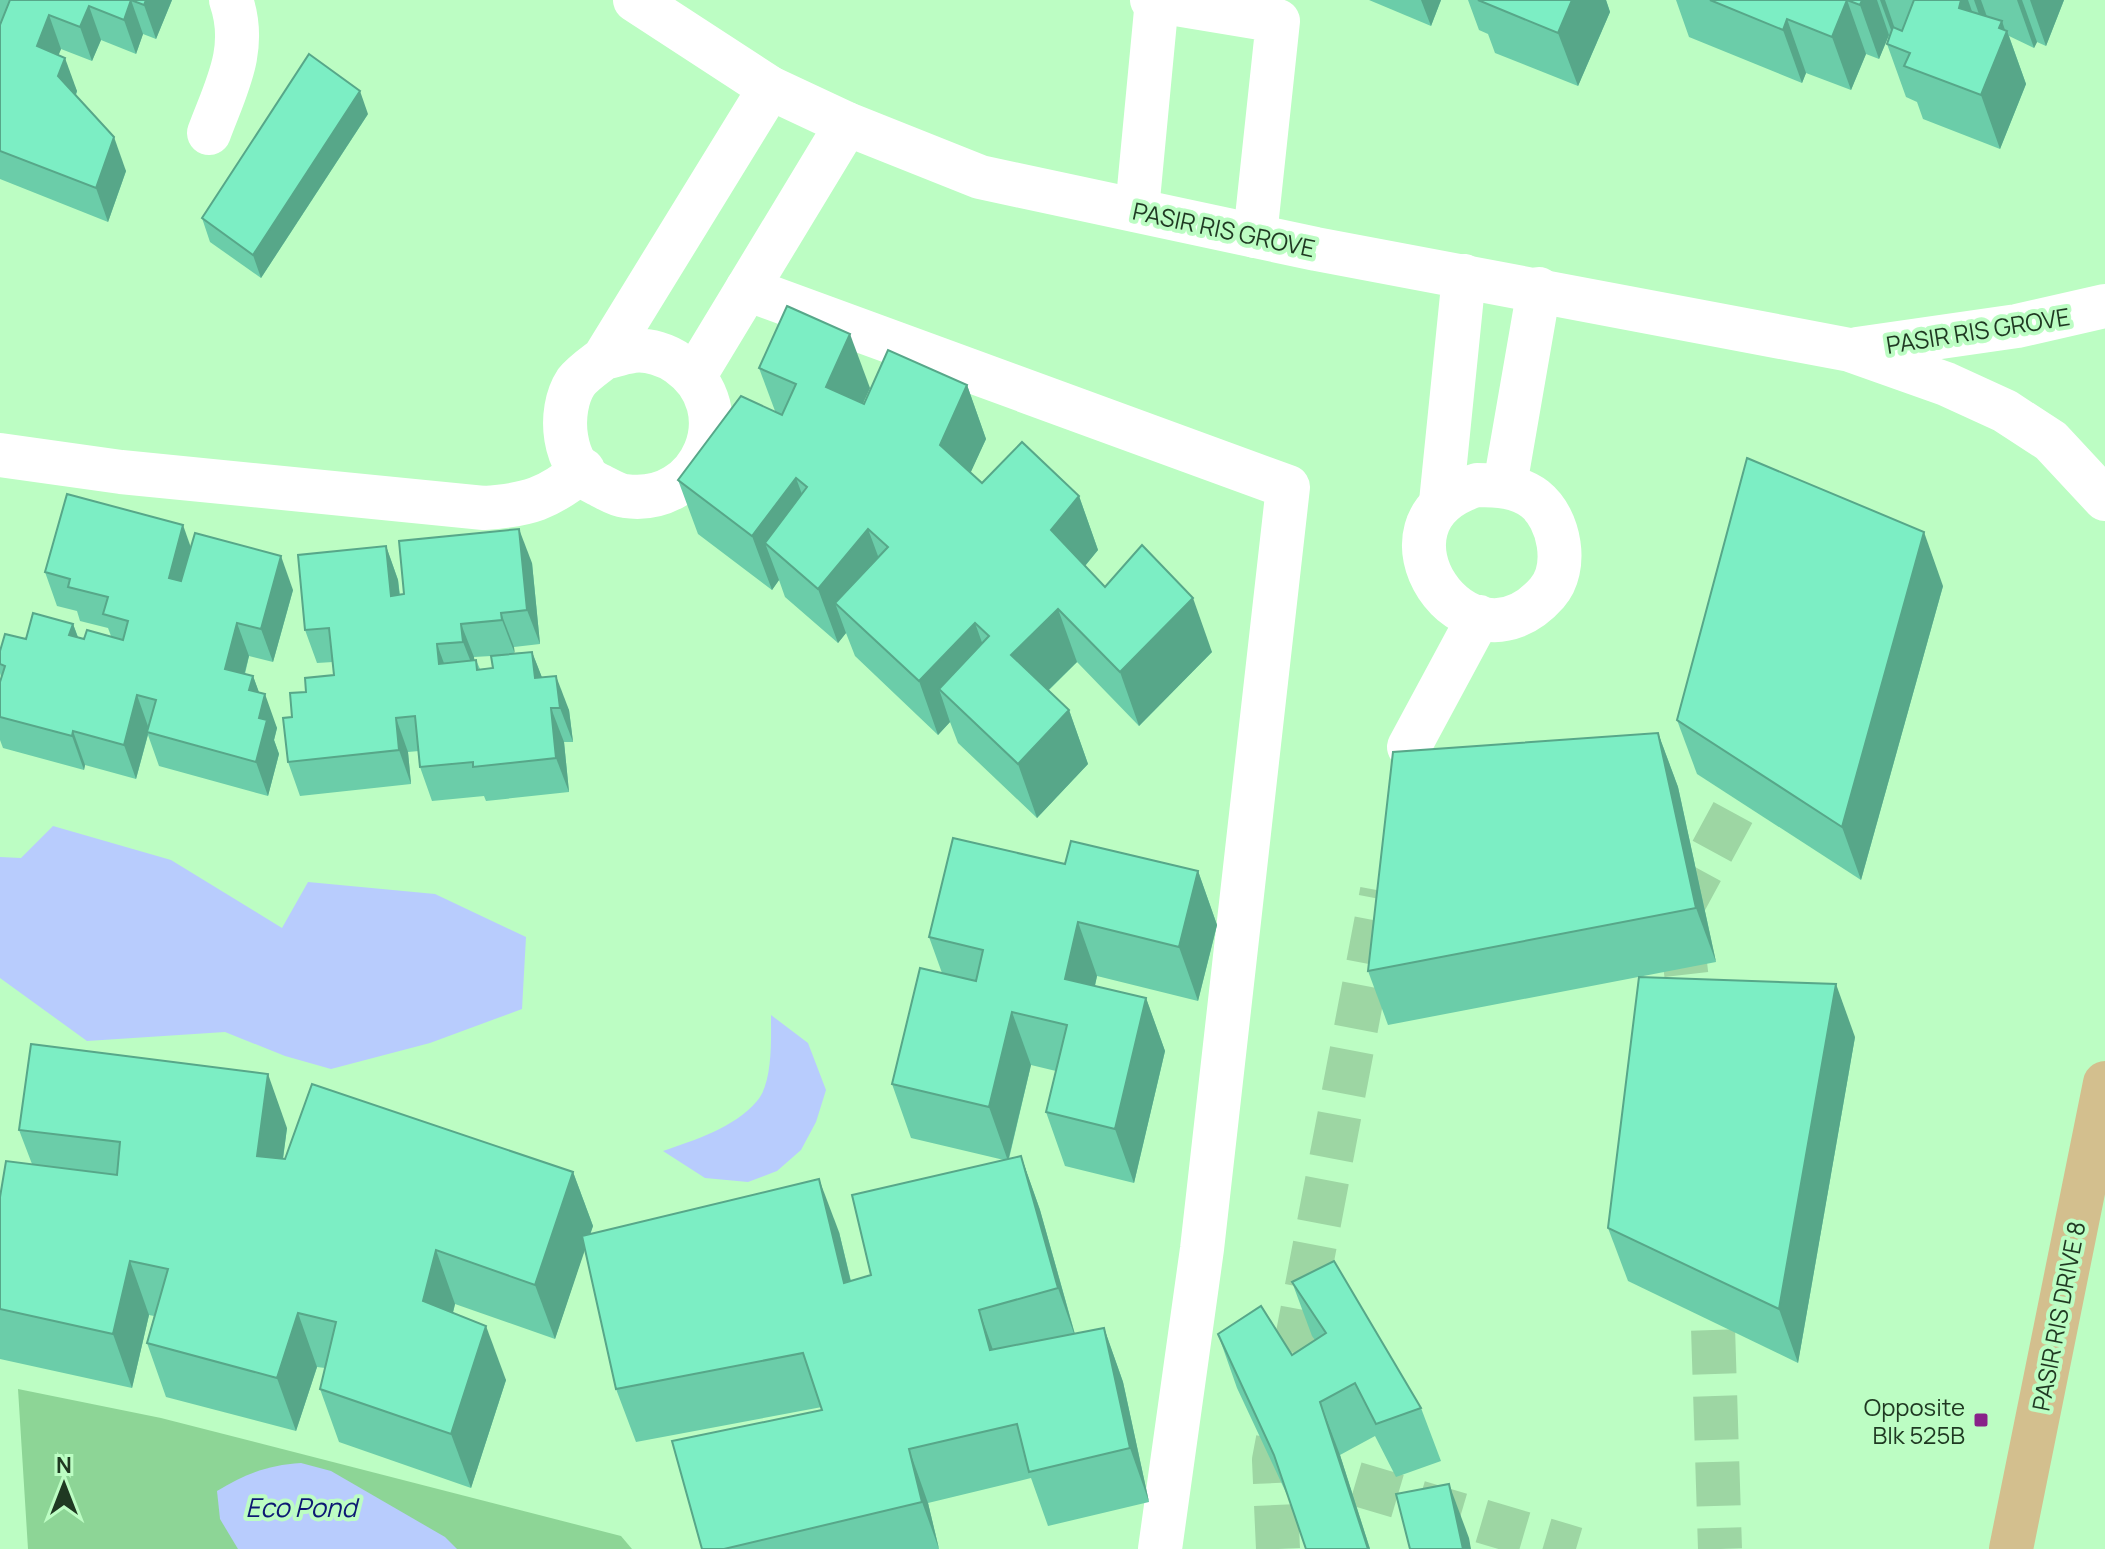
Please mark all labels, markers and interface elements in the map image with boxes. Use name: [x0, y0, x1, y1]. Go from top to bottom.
street label: PASIR RIS GROVE: [1130, 194, 1318, 264]
street label: PASIR RIS GROVE: [1884, 299, 2072, 361]
street label: PASIR RIS DRIVE 8: [2023, 1218, 2093, 1414]
place label: Opposite Blk 525B: [1864, 1390, 1965, 1451]
marker: Opposite Blk 525B: [1972, 1411, 1990, 1429]
north arrow: [24, 1445, 104, 1525]
text: N: [56, 1450, 72, 1480]
water label: Eco Pond: [245, 1489, 360, 1525]

